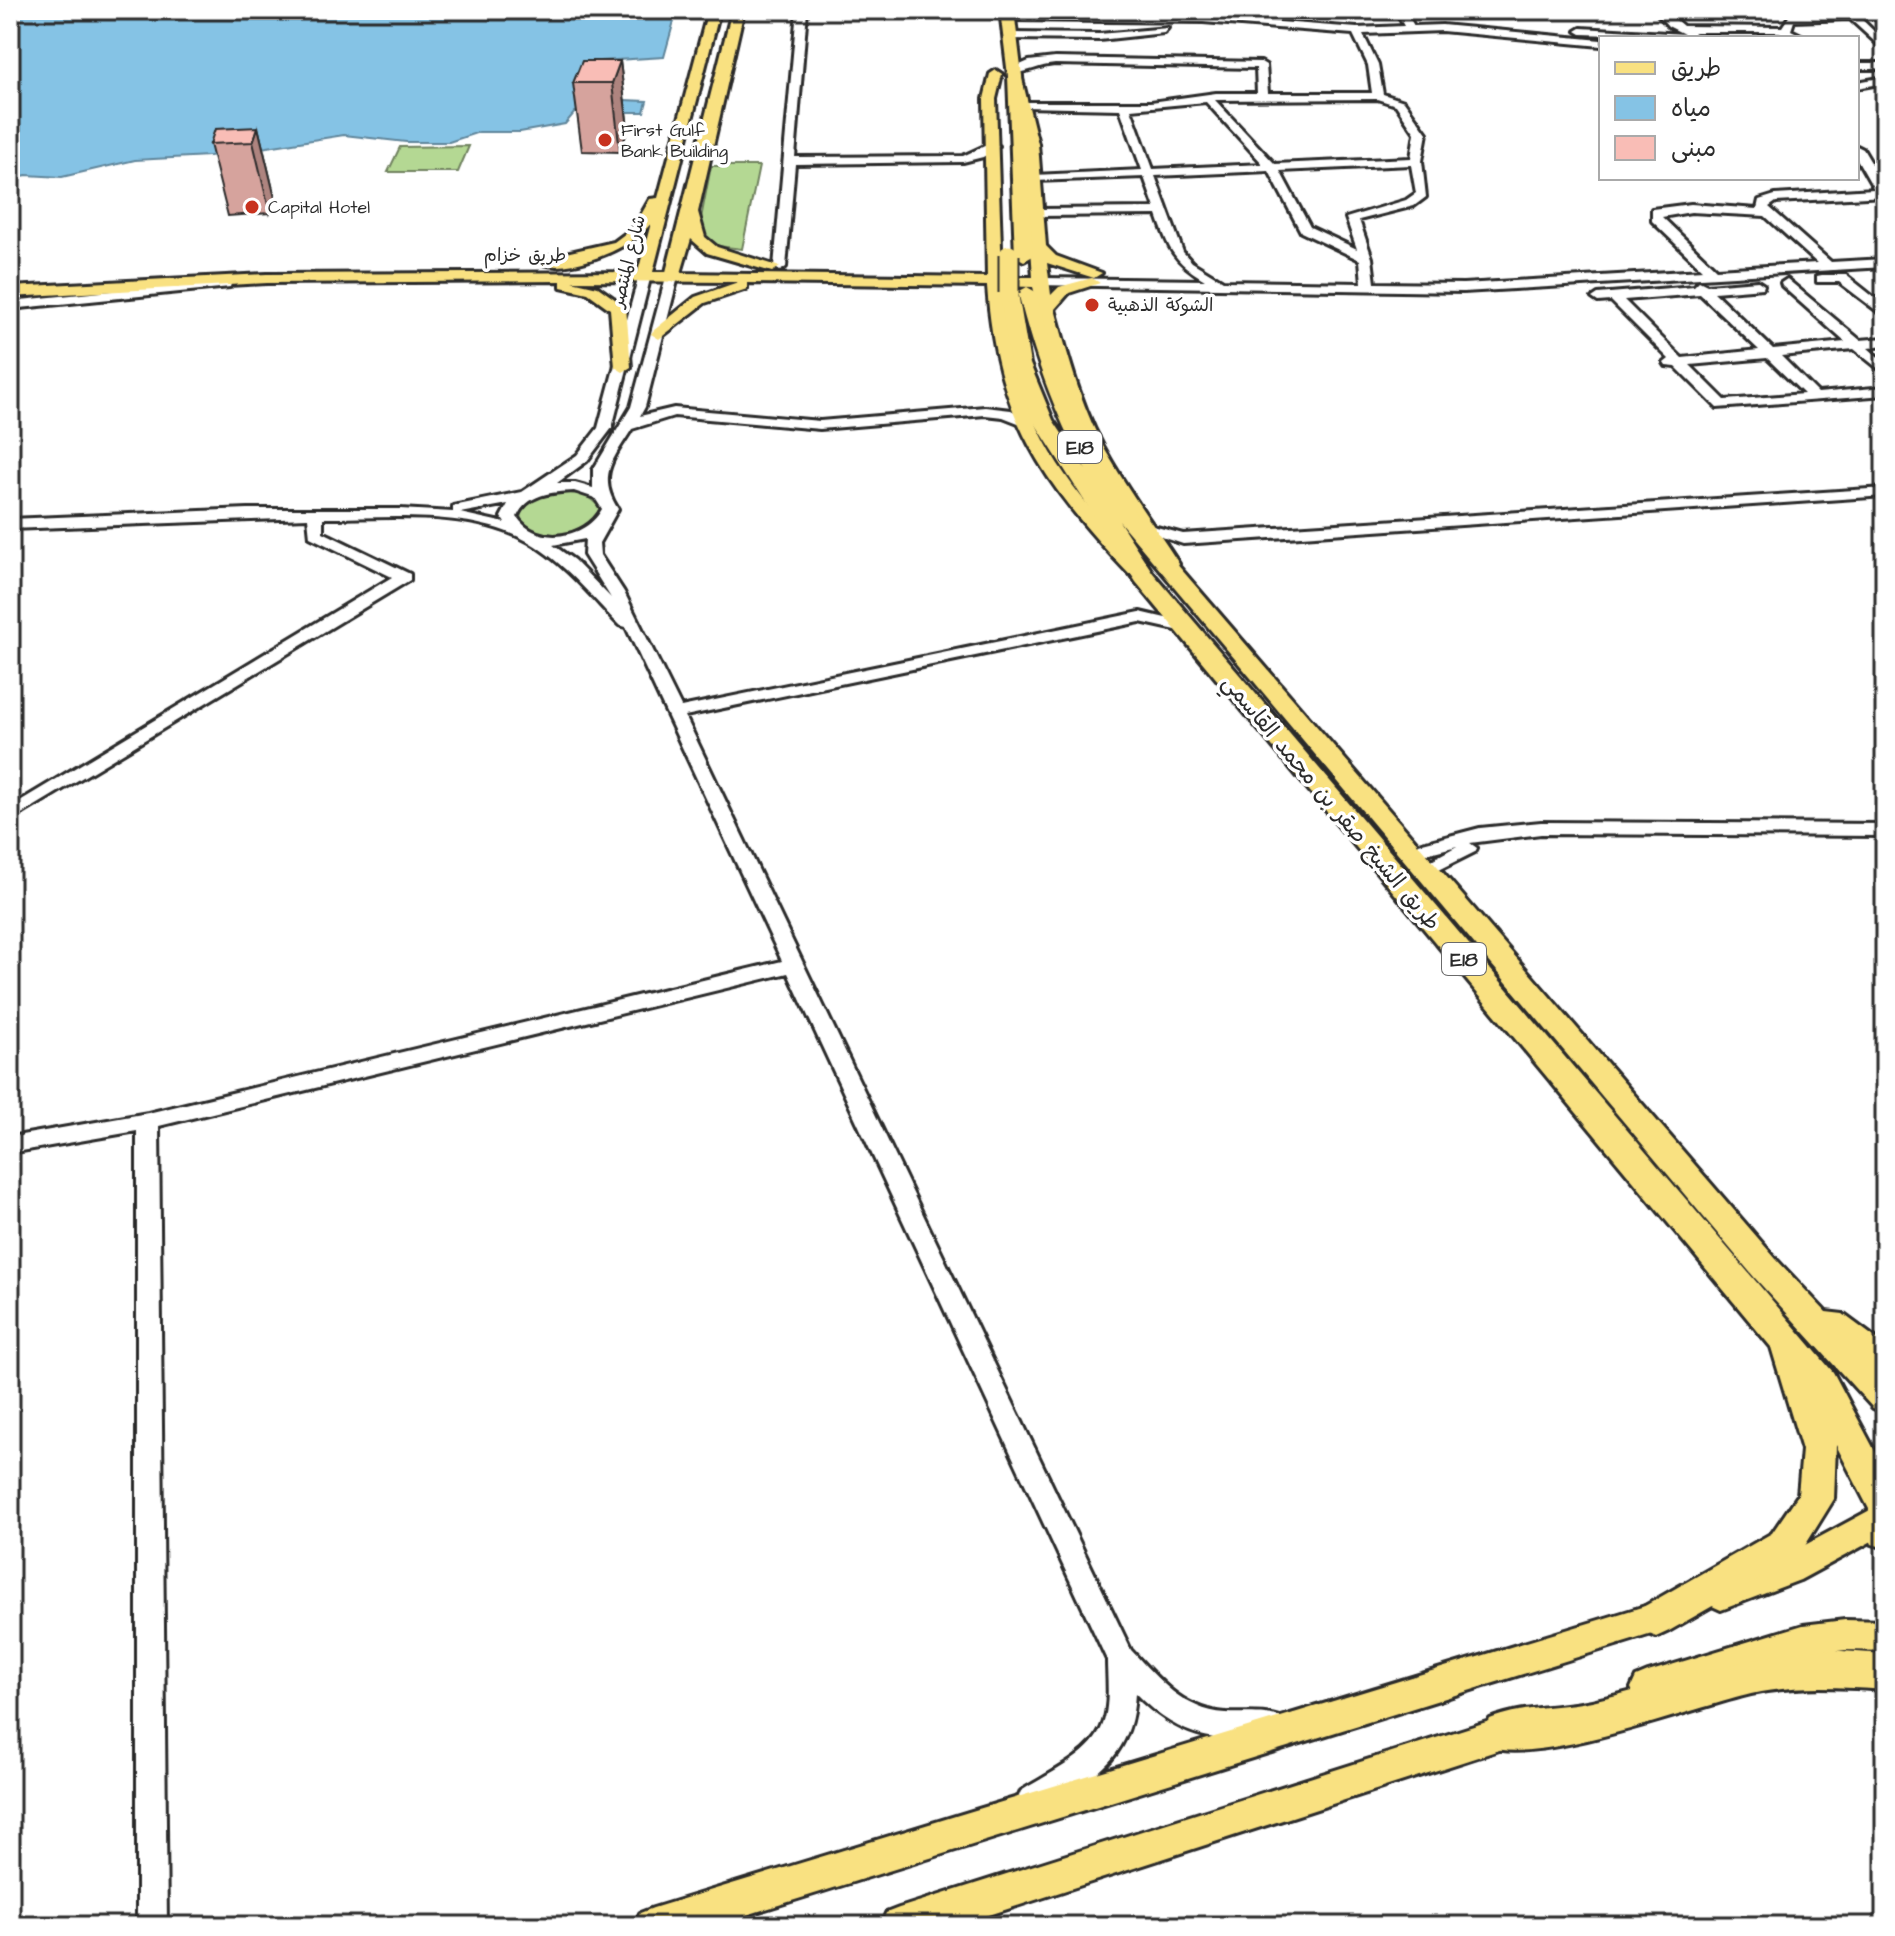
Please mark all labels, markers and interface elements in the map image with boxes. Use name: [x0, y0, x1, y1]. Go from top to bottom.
legend: [1599, 36, 1859, 180]
text: طريق: [1671, 52, 1721, 86]
text: مياه: [1671, 92, 1711, 126]
place label: First Gulf Bank Building: [621, 118, 728, 165]
marker: First Gulf Bank Building: [596, 131, 614, 149]
text: مبنى: [1671, 132, 1716, 166]
place label: Capital Hotel: [268, 195, 370, 220]
marker: Capital Hotel: [243, 198, 261, 216]
street label: شارع المنتصر: [604, 212, 652, 312]
street label: طريق خزام: [484, 243, 566, 269]
place label: الشوكة الذهبية: [1108, 293, 1213, 318]
marker: الشوكة الذهبية: [1083, 296, 1101, 314]
road number: E18: [1058, 431, 1102, 463]
street label: طريق الشيخ صقر بن محمد القاسمي: [1212, 668, 1447, 939]
road number: E18: [1442, 943, 1486, 975]

